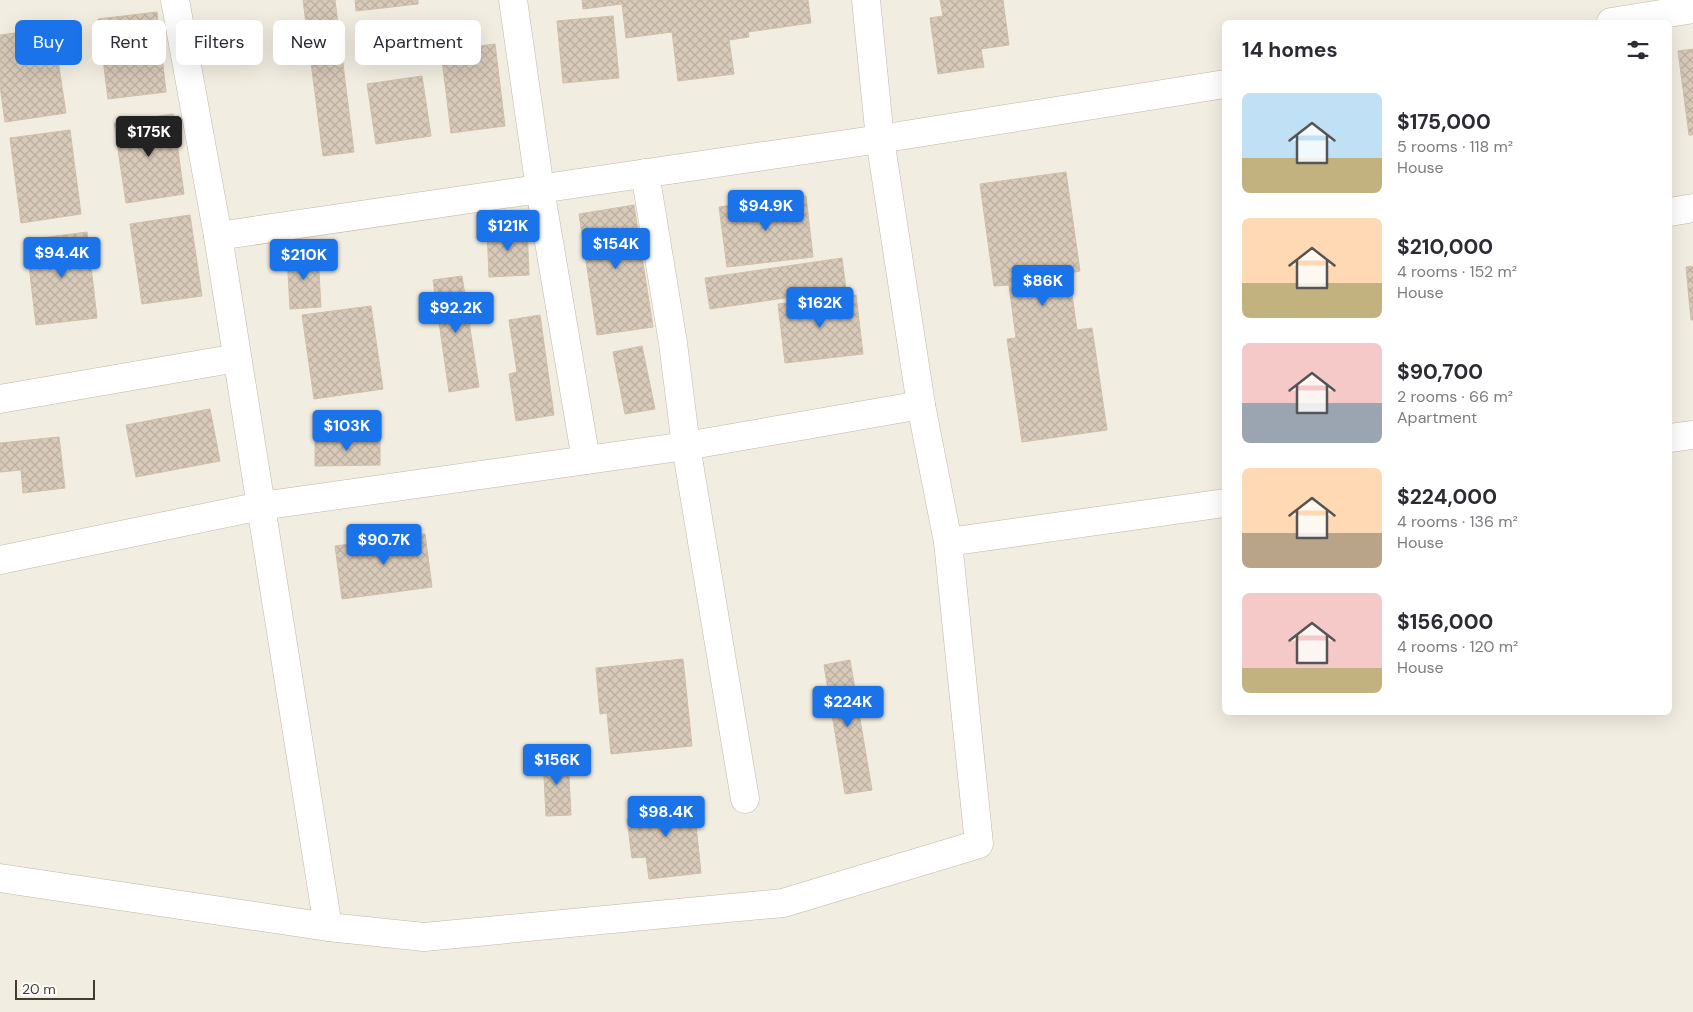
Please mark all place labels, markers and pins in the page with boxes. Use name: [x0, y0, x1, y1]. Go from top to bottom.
pin: $175K: [114, 116, 184, 158]
pin: $94.9K: [725, 190, 807, 232]
pin: $121K: [473, 210, 543, 252]
pin: $154K: [581, 228, 651, 270]
pin: $94.4K: [21, 236, 103, 279]
pin: $210K: [269, 238, 339, 281]
pin: $86K: [1013, 264, 1073, 307]
pin: $162K: [785, 286, 855, 329]
pin: $92.2K: [415, 292, 497, 334]
pin: $103K: [312, 410, 382, 452]
pin: $90.7K: [343, 524, 425, 566]
pin: $224K: [813, 686, 883, 728]
pin: $156K: [522, 744, 592, 786]
pin: $98.4K: [625, 796, 707, 838]

